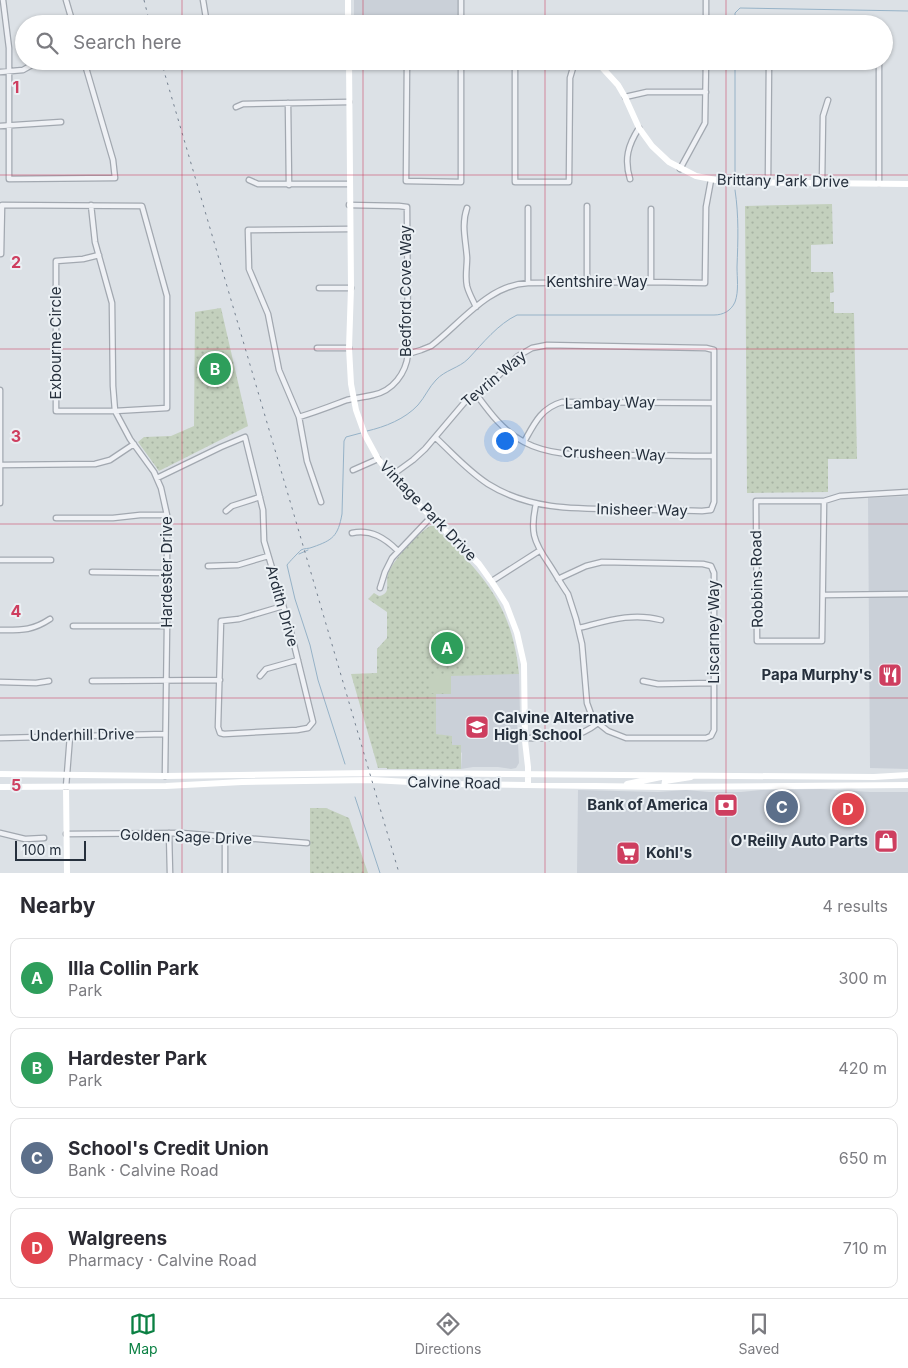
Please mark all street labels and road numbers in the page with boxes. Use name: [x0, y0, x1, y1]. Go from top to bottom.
street label: Brittany Park Drive: [717, 170, 849, 191]
street label: Bedford Cove Way: [396, 224, 415, 357]
street label: Kentshire Way: [546, 272, 648, 291]
street label: Exbourne Circle: [46, 287, 65, 399]
street label: Tevrin Way: [457, 346, 530, 411]
street label: Lambay Way: [564, 392, 656, 413]
street label: Crusheen Way: [562, 442, 667, 465]
street label: Vintage Park Drive: [376, 457, 481, 565]
street label: Inisheer Way: [596, 499, 688, 520]
street label: Hardester Drive: [157, 516, 176, 628]
street label: Robbins Road: [746, 530, 767, 628]
street label: Ardith Drive: [262, 563, 303, 649]
street label: Liscarney Way: [704, 580, 723, 684]
street label: Underhill Drive: [29, 724, 135, 745]
street label: Calvine Road: [407, 772, 501, 793]
street label: Golden Sage Drive: [120, 825, 252, 848]

